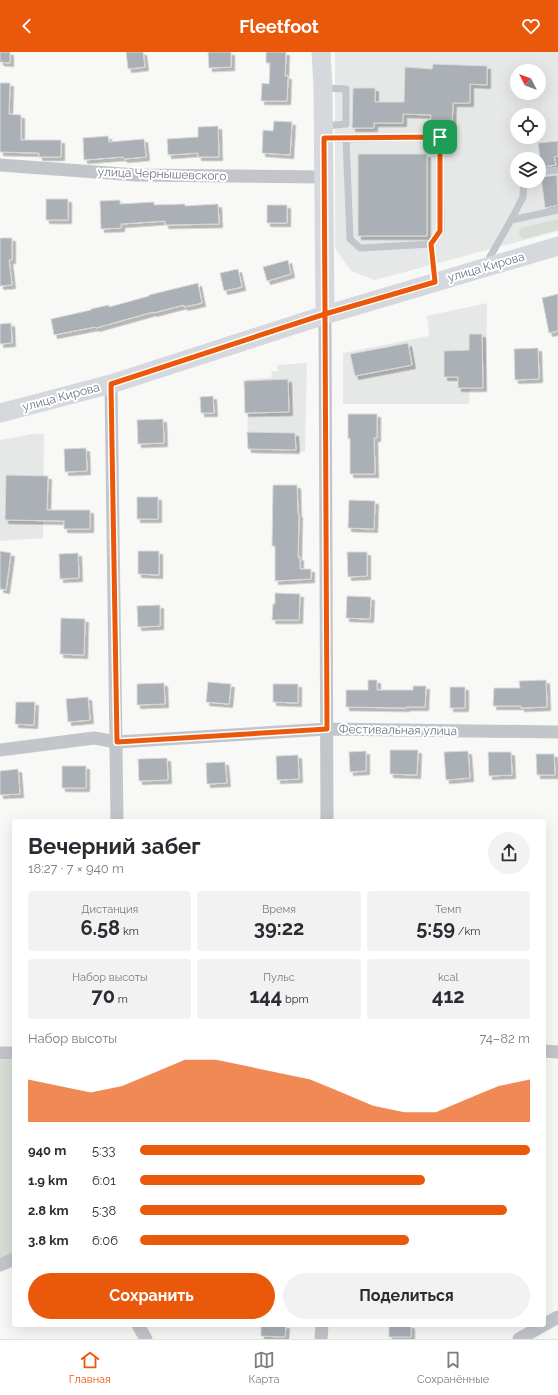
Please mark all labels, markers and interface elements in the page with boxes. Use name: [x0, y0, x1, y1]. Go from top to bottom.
icon: back: [16, 15, 38, 37]
icon: heart: [520, 15, 542, 37]
text: Fleetfoot: [239, 16, 319, 37]
north arrow: [510, 64, 546, 100]
map controls: [510, 64, 546, 188]
button: locate: [510, 108, 546, 144]
pin: [423, 120, 457, 154]
icon: arrive: [429, 126, 451, 148]
button: layers: [510, 152, 546, 188]
street label: улица Чернышевского: [97, 165, 227, 183]
street label: улица Кирова: [446, 249, 526, 285]
street label: улица Кирова: [21, 380, 101, 414]
street label: Фестивальная улица: [339, 722, 457, 738]
button: share: [488, 832, 530, 874]
text: Вечерний забег: [28, 833, 201, 859]
text: 18:27 · 7 × 940 m: [28, 861, 124, 876]
text: Дистанция: [81, 903, 138, 916]
text: Время: [262, 903, 296, 916]
text: Темп: [435, 903, 461, 916]
text: 6.58: [80, 916, 120, 940]
text: 39:22: [254, 916, 304, 940]
text: 5:59: [416, 916, 455, 940]
text: km: [120, 925, 139, 938]
text: /km: [455, 925, 480, 938]
text: Набор высоты: [72, 971, 147, 984]
text: Пульс: [263, 971, 295, 984]
text: kcal: [438, 971, 459, 984]
text: 70: [91, 984, 115, 1008]
text: 144: [249, 984, 282, 1008]
text: 412: [432, 984, 465, 1008]
text: m: [115, 993, 128, 1006]
text: bpm: [282, 993, 309, 1006]
text: Набор высоты: [28, 1031, 117, 1046]
text: 74–82 m: [479, 1031, 530, 1046]
text: 940 m: [28, 1143, 66, 1158]
text: 5:33: [92, 1143, 115, 1158]
text: 1.9 km: [28, 1173, 67, 1188]
text: 6:01: [92, 1173, 116, 1188]
text: 2.8 km: [28, 1203, 69, 1218]
text: 5:38: [92, 1203, 116, 1218]
text: 3.8 km: [28, 1233, 69, 1248]
text: 6:06: [92, 1233, 118, 1248]
button: Сохранить: [28, 1273, 275, 1319]
button: Поделиться: [283, 1273, 530, 1319]
tab: Главная: [69, 1349, 111, 1386]
tab: Карта: [248, 1349, 279, 1386]
tab: Сохранённые: [417, 1349, 489, 1386]

